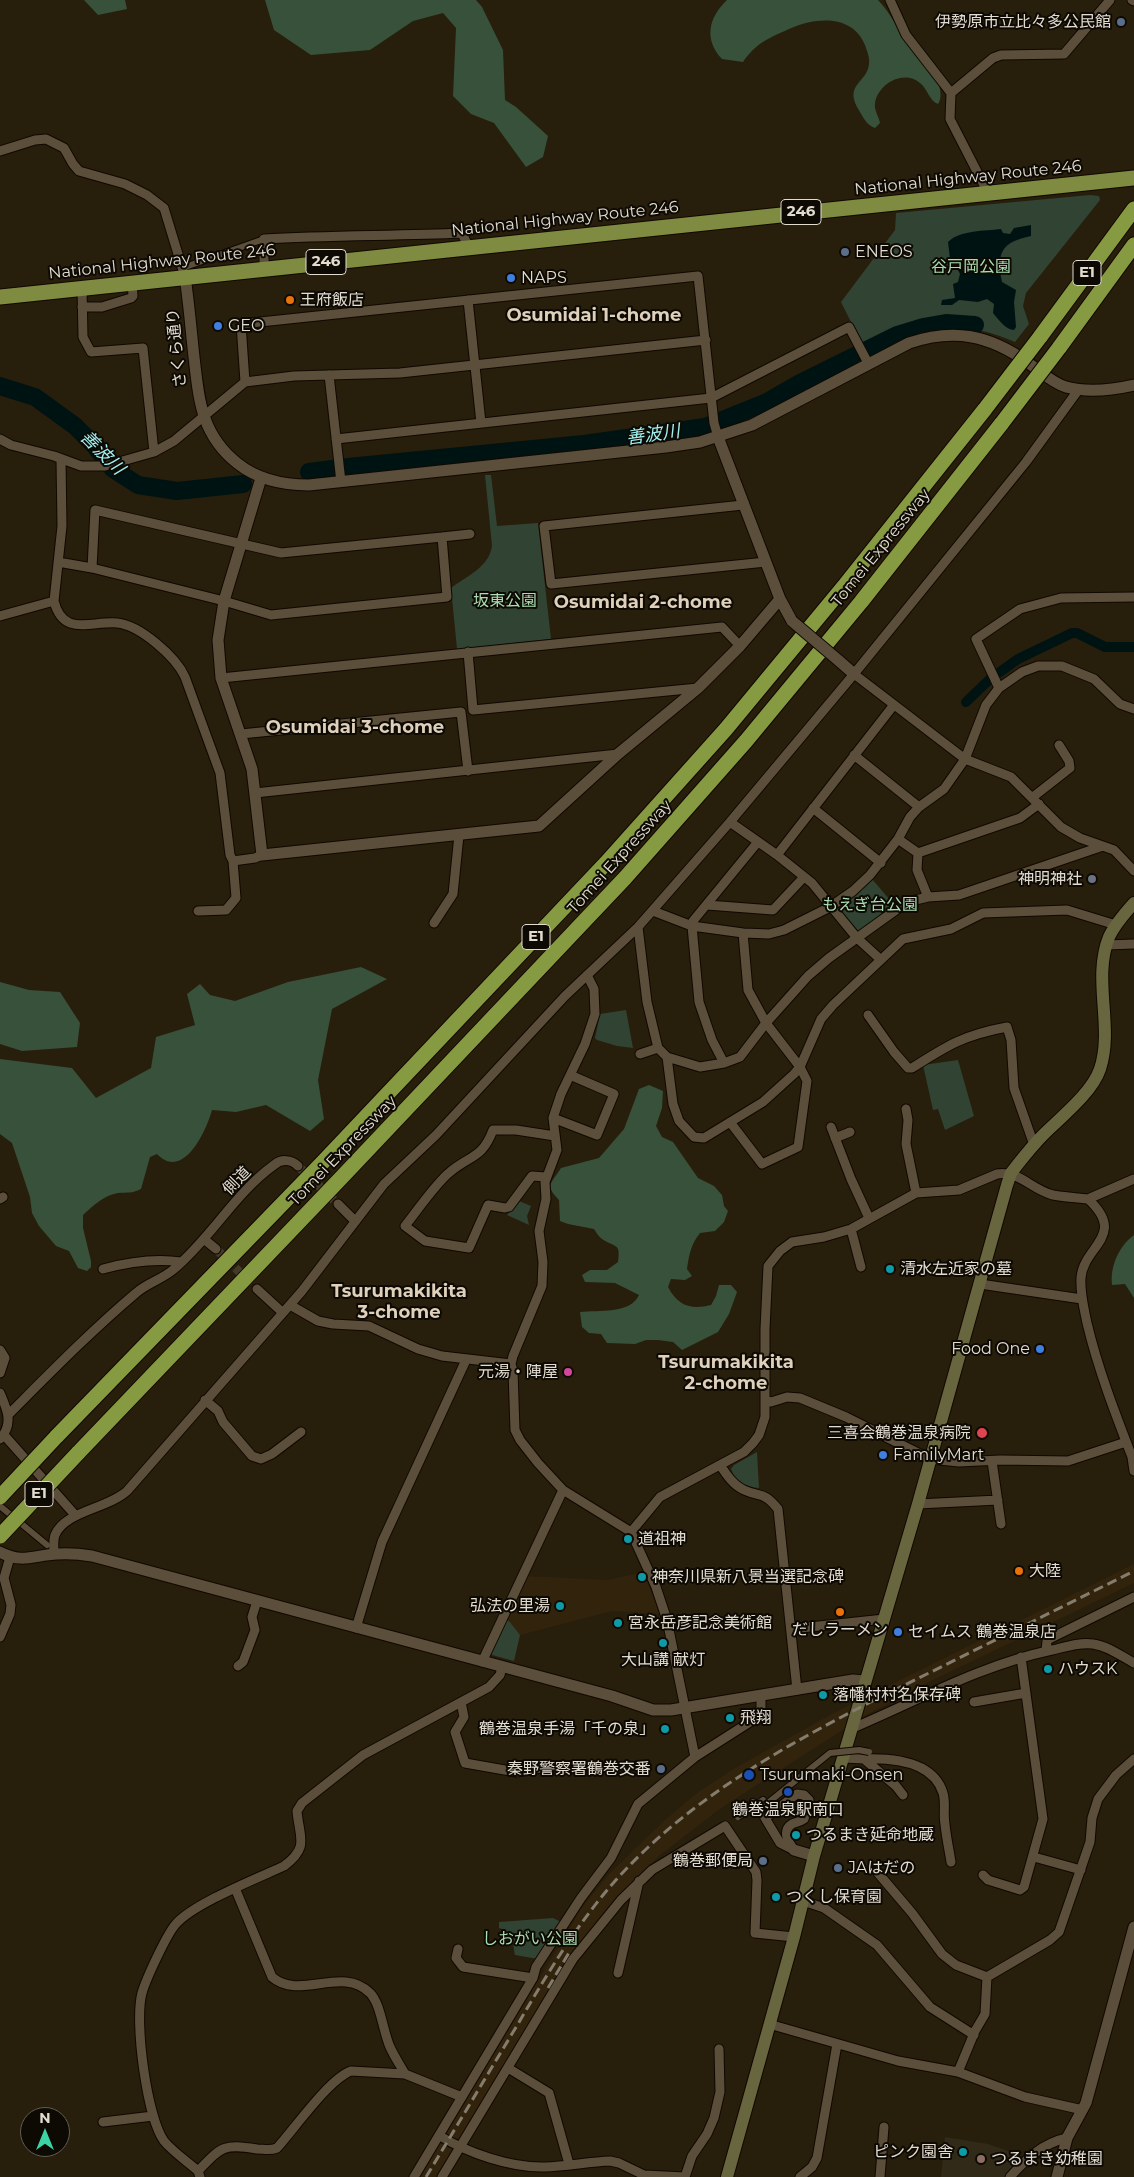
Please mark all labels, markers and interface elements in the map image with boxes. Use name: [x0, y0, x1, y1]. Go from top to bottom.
place label: 伊勢原市立比々多公民館: [935, 12, 1111, 32]
marker: 伊勢原市立比々多公民館: [1115, 16, 1127, 28]
street label: National Highway Route 246: [854, 157, 1082, 199]
street label: National Highway Route 246: [451, 198, 679, 240]
road number: 246: [781, 200, 821, 224]
street label: National Highway Route 246: [48, 241, 276, 283]
place label: ENEOS: [855, 242, 913, 262]
marker: ENEOS: [839, 246, 851, 258]
road number: 246: [306, 250, 346, 274]
park label: 谷戸岡公園: [931, 257, 1011, 277]
road number: E1: [1073, 260, 1101, 286]
place label: NAPS: [521, 268, 567, 288]
marker: NAPS: [505, 272, 517, 284]
place label: 王府飯店: [300, 290, 364, 310]
marker: 王府飯店: [284, 294, 296, 306]
district label: Osumidai 1-chome: [507, 305, 681, 327]
street label: さくら通り: [163, 307, 191, 389]
place label: GEO: [228, 316, 264, 336]
marker: GEO: [212, 320, 224, 332]
water label: 善波川: [625, 421, 681, 449]
water label: 善波川: [75, 426, 129, 480]
street label: Tomei Expressway: [828, 485, 934, 611]
park label: 坂東公園: [473, 591, 537, 611]
district label: Osumidai 2-chome: [554, 592, 732, 614]
district label: Osumidai 3-chome: [266, 717, 444, 739]
street label: Tomei Expressway: [564, 796, 676, 918]
place label: 神明神社: [1018, 869, 1082, 889]
marker: 神明神社: [1086, 873, 1098, 885]
park label: もえぎ台公園: [822, 895, 918, 915]
road number: E1: [522, 924, 550, 950]
street label: Tomei Expressway: [285, 1092, 401, 1210]
street label: 側道: [219, 1163, 255, 1199]
place label: 清水左近家の墓: [900, 1259, 1012, 1279]
marker: 清水左近家の墓: [884, 1263, 896, 1275]
district label: Tsurumakikita 3-chome: [331, 1281, 467, 1324]
place label: Food One: [951, 1339, 1030, 1359]
marker: Food One: [1034, 1343, 1046, 1355]
district label: Tsurumakikita 2-chome: [658, 1352, 794, 1395]
place label: 元湯・陣屋: [478, 1362, 558, 1382]
marker: 元湯・陣屋: [562, 1366, 574, 1378]
place label: 三喜会鶴巻温泉病院: [827, 1423, 971, 1443]
marker: 三喜会鶴巻温泉病院: [975, 1426, 989, 1440]
place label: FamilyMart: [893, 1445, 984, 1465]
marker: FamilyMart: [877, 1449, 889, 1461]
road number: E1: [25, 1482, 53, 1506]
place label: 道祖神: [638, 1529, 686, 1549]
marker: 道祖神: [622, 1533, 634, 1545]
place label: 大陸: [1029, 1561, 1061, 1581]
marker: 大陸: [1013, 1565, 1025, 1577]
place label: 神奈川県新八景当選記念碑: [652, 1567, 844, 1587]
marker: 神奈川県新八景当選記念碑: [636, 1571, 648, 1583]
place label: 弘法の里湯: [470, 1596, 550, 1616]
marker: 弘法の里湯: [554, 1600, 566, 1612]
marker: だしラーメン: [834, 1606, 846, 1618]
place label: 宮永岳彦記念美術館: [628, 1613, 772, 1633]
marker: 宮永岳彦記念美術館: [612, 1617, 624, 1629]
place label: だしラーメン: [792, 1620, 888, 1640]
place label: セイムス 鶴巻温泉店: [908, 1622, 1056, 1642]
marker: セイムス 鶴巻温泉店: [892, 1626, 904, 1638]
marker: 大山講 献灯: [657, 1637, 669, 1649]
place label: 大山講 献灯: [621, 1650, 705, 1670]
place label: ハウスK: [1058, 1659, 1117, 1679]
marker: ハウスK: [1042, 1663, 1054, 1675]
place label: 落幡村村名保存碑: [833, 1685, 961, 1705]
marker: 落幡村村名保存碑: [817, 1689, 829, 1701]
place label: 飛翔: [740, 1708, 772, 1728]
marker: 飛翔: [724, 1712, 736, 1724]
place label: 鶴巻温泉手湯「千の泉」: [479, 1719, 655, 1739]
marker: 鶴巻温泉手湯「千の泉」: [659, 1723, 671, 1735]
place label: 秦野警察署鶴巻交番: [507, 1759, 651, 1779]
marker: 秦野警察署鶴巻交番: [655, 1763, 667, 1775]
place label: Tsurumaki-Onsen: [760, 1765, 903, 1785]
marker: Tsurumaki-Onsen: [742, 1768, 756, 1782]
marker: 鶴巻温泉駅南口: [782, 1786, 794, 1798]
place label: 鶴巻温泉駅南口: [732, 1800, 844, 1820]
place label: つるまき延命地蔵: [806, 1825, 934, 1845]
marker: つるまき延命地蔵: [790, 1829, 802, 1841]
place label: 鶴巻郵便局: [673, 1851, 753, 1871]
marker: 鶴巻郵便局: [757, 1855, 769, 1867]
place label: JAはだの: [848, 1858, 915, 1878]
marker: JAはだの: [832, 1862, 844, 1874]
place label: つくし保育園: [786, 1887, 882, 1907]
marker: つくし保育園: [770, 1891, 782, 1903]
park label: しおがい公園: [482, 1929, 578, 1949]
north arrow: [20, 2107, 70, 2157]
text: N: [39, 2109, 51, 2127]
place label: ピンク園舎: [873, 2142, 953, 2162]
marker: ピンク園舎: [957, 2146, 969, 2158]
place label: つるまき幼稚園: [991, 2149, 1103, 2169]
marker: つるまき幼稚園: [975, 2153, 987, 2165]

